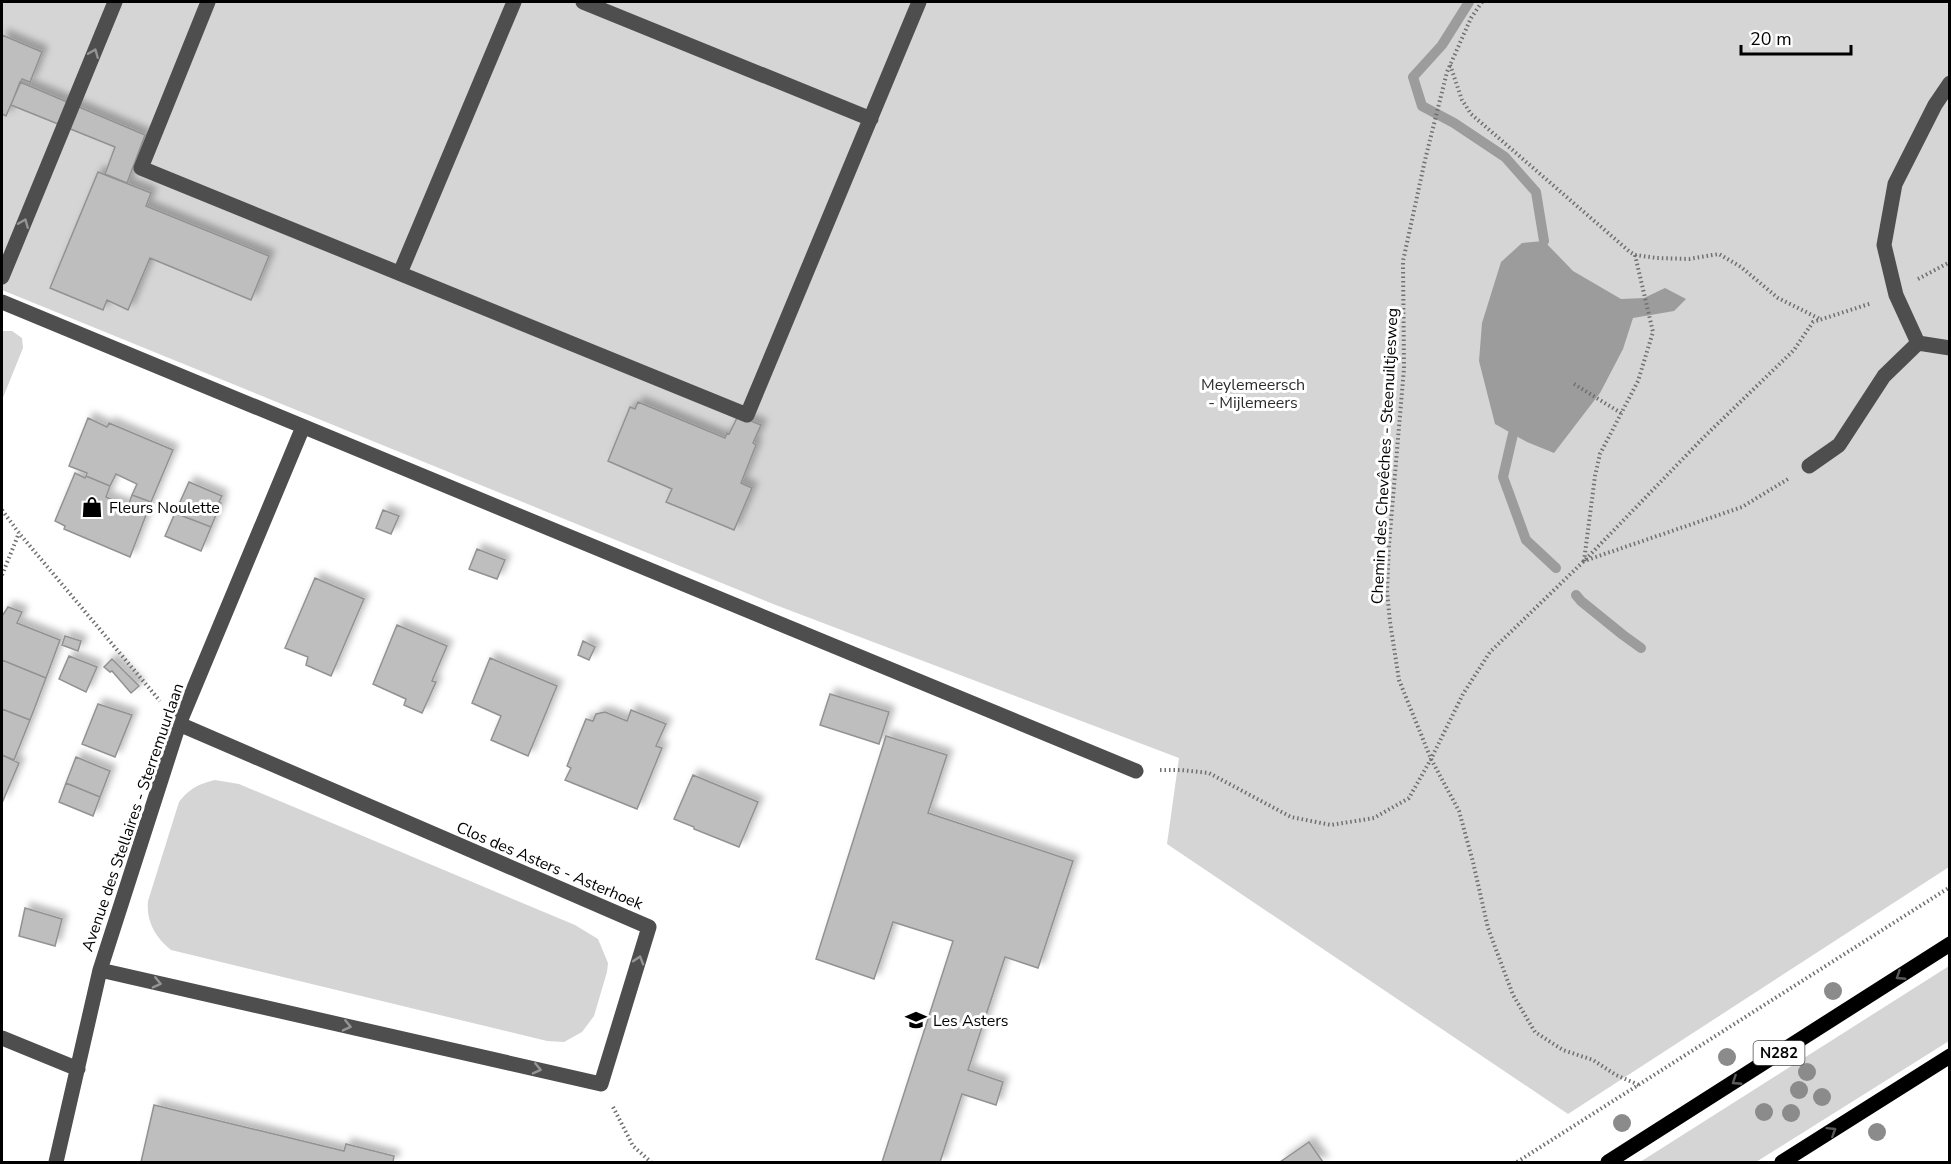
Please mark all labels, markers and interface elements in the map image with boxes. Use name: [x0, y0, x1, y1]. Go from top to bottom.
scale bar: [1741, 18, 1850, 56]
text: 20 m: [1750, 27, 1792, 51]
one-way arrow: [87, 48, 99, 59]
one-way arrow: [17, 218, 29, 229]
street label: Chemin des Chevêches - Steenuiltjesweg: [1366, 307, 1404, 605]
park label: Meylemeersch - Mijlemeers: [1201, 374, 1305, 414]
shop icon: Fleurs Noulette: [80, 495, 104, 519]
place label: Fleurs Noulette: [109, 497, 220, 519]
street label: Avenue des Stellaires - Sterremuurlaan: [77, 680, 189, 954]
street label: Clos des Asters - Asterhoek: [453, 817, 647, 916]
one-way arrow: [632, 955, 644, 966]
one-way arrow: [1896, 969, 1907, 980]
one-way arrow: [152, 976, 162, 989]
school or university icon: Les Asters: [904, 1008, 928, 1032]
place label: Les Asters: [933, 1010, 1008, 1032]
one-way arrow: [342, 1019, 352, 1032]
road number: N282: [1754, 1041, 1804, 1065]
one-way arrow: [532, 1062, 542, 1075]
one-way arrow: [1732, 1074, 1743, 1085]
one-way arrow: [1825, 1127, 1836, 1138]

